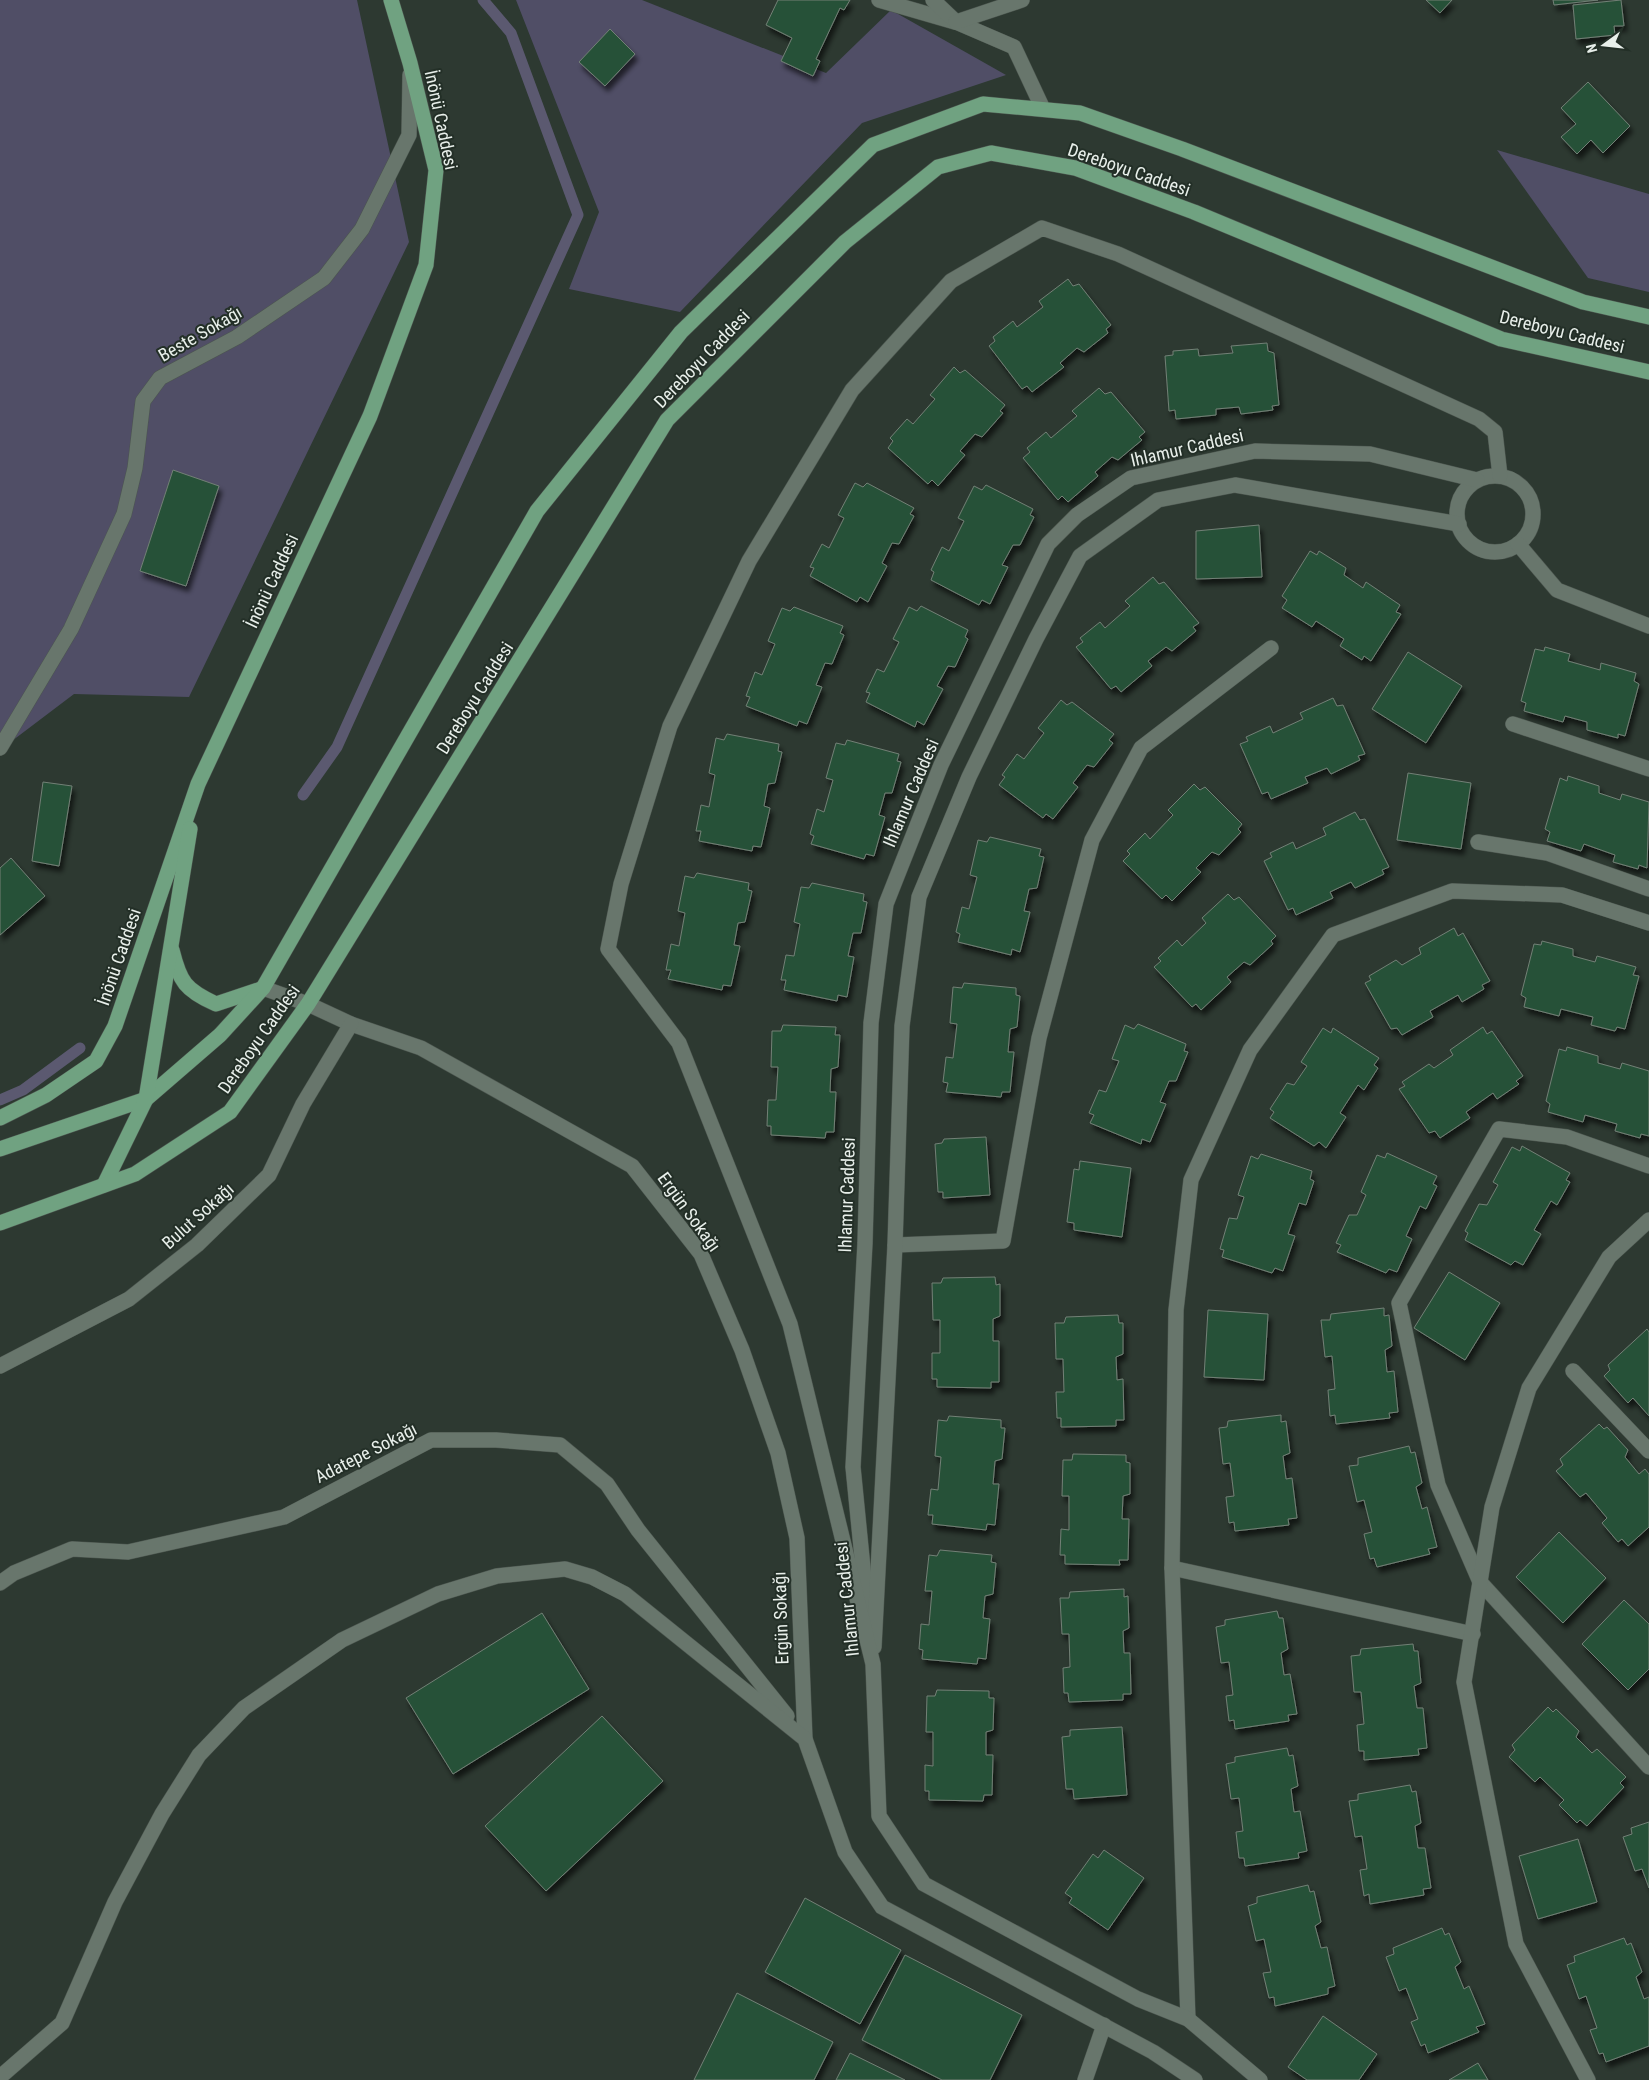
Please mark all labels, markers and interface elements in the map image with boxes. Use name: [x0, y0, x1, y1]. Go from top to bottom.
north arrow: [1579, 20, 1629, 70]
text: N: [1583, 42, 1600, 55]
street label: İnönü Caddesi: [421, 68, 462, 172]
street label: Dereboyu Caddesi: [1065, 139, 1193, 200]
street label: Beste Sokağı: [154, 301, 245, 366]
street label: Dereboyu Caddesi: [650, 305, 754, 412]
street label: Dereboyu Caddesi: [1497, 306, 1627, 357]
street label: Ihlamur Caddesi: [1128, 424, 1245, 471]
street label: İnönü Caddesi: [241, 530, 302, 631]
street label: Dereboyu Caddesi: [432, 638, 517, 758]
street label: Ihlamur Caddesi: [878, 736, 943, 850]
street label: İnönü Caddesi: [92, 906, 145, 1008]
street label: Dereboyu Caddesi: [213, 980, 304, 1097]
street label: Ihlamur Caddesi: [834, 1137, 859, 1253]
street label: Ergün Sokağı: [654, 1168, 725, 1255]
street label: Bulut Sokağı: [158, 1178, 238, 1253]
street label: Adatepe Sokağı: [311, 1418, 420, 1487]
street label: Ihlamur Caddesi: [830, 1541, 863, 1657]
street label: Ergün Sokağı: [768, 1571, 793, 1665]

